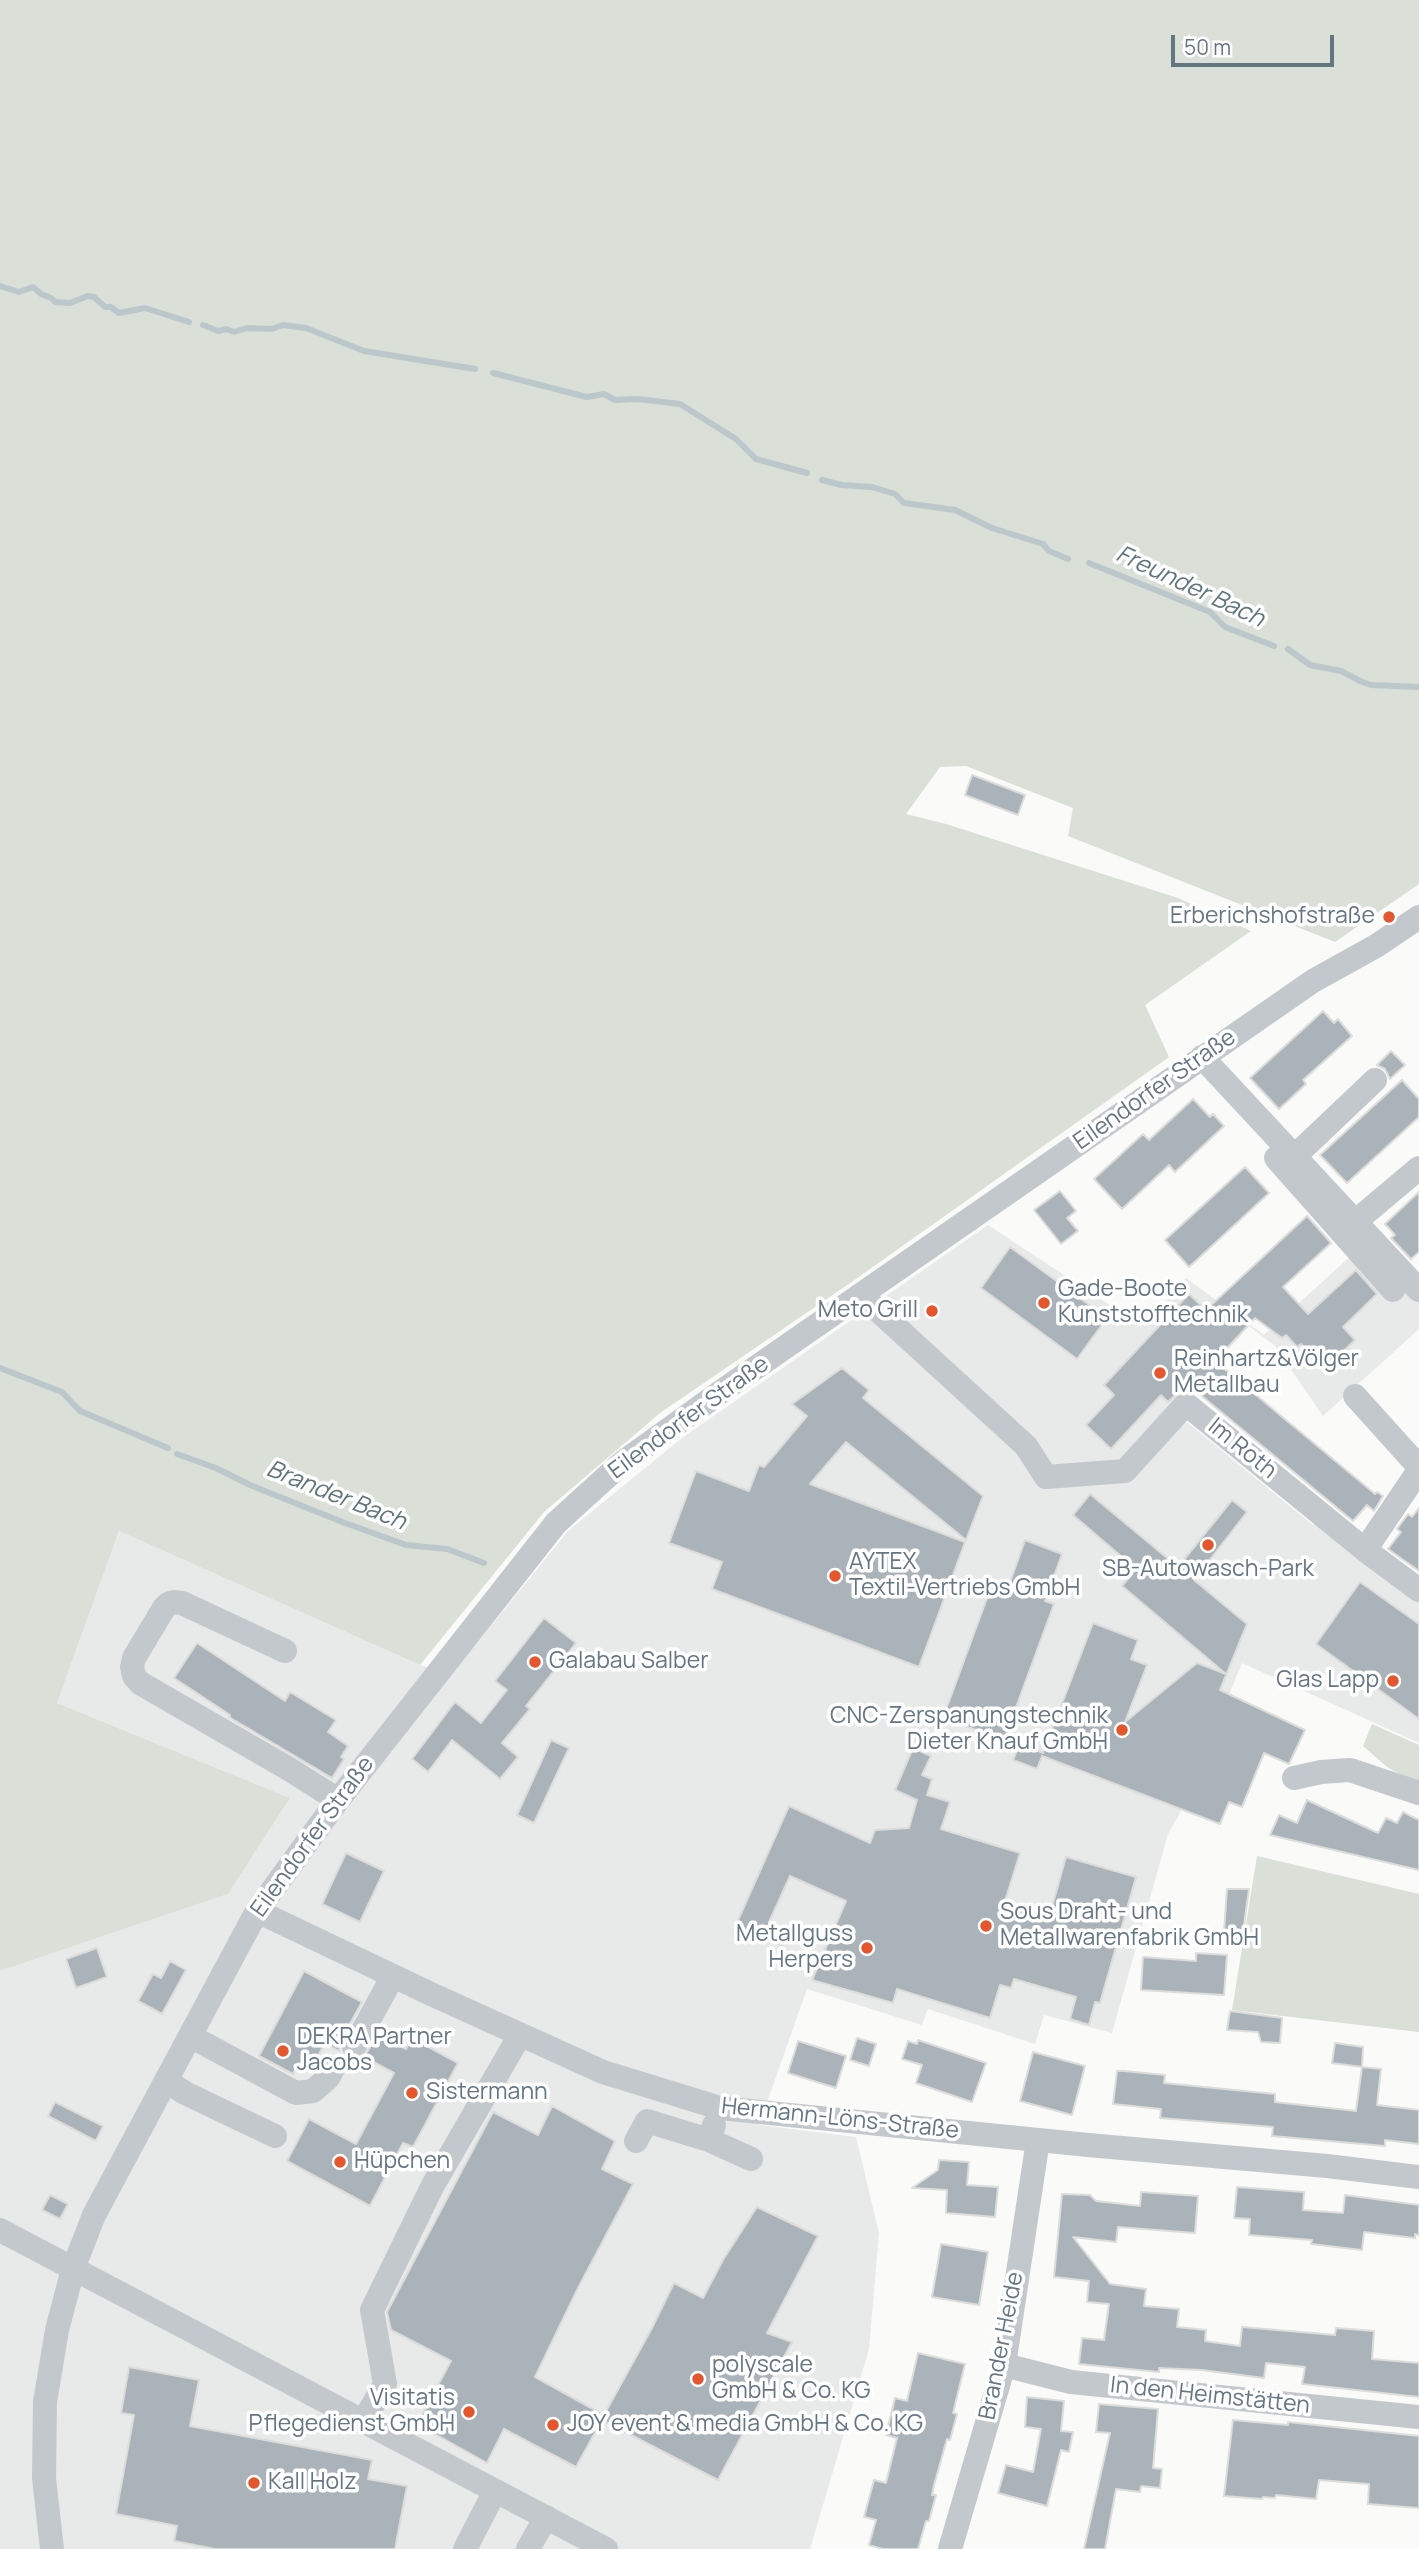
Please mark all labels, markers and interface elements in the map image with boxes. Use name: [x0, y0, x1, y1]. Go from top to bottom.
scale bar: [1174, 21, 1337, 65]
text: 50 m: [1184, 33, 1231, 61]
water label: Freunder Bach: [1111, 540, 1269, 634]
place label: Erberichshofstraße: [1170, 903, 1375, 931]
marker: Erberichshofstraße: [1381, 909, 1397, 925]
street label: Eilendorfer Straße: [1069, 1024, 1241, 1156]
place label: Gade-Boote Kunststofftechnik: [1058, 1276, 1248, 1330]
marker: Gade-Boote Kunststofftechnik: [1036, 1295, 1052, 1311]
place label: Meto Grill: [818, 1297, 918, 1325]
marker: Meto Grill: [924, 1303, 940, 1319]
place label: Reinhartz&Völger Metallbau: [1174, 1346, 1359, 1400]
street label: Eilendorfer Straße: [604, 1351, 774, 1485]
marker: Reinhartz&Völger Metallbau: [1152, 1365, 1168, 1381]
street label: Im Roth: [1202, 1413, 1282, 1485]
water label: Brander Bach: [262, 1455, 410, 1537]
marker: SB-Autowasch-Park: [1200, 1537, 1216, 1553]
place label: AYTEX Textil-Vertriebs GmbH: [849, 1549, 1080, 1603]
place label: SB-Autowasch-Park: [1102, 1556, 1314, 1584]
marker: AYTEX Textil-Vertriebs GmbH: [827, 1568, 843, 1584]
place label: Galabau Salber: [549, 1648, 708, 1676]
marker: Galabau Salber: [527, 1654, 543, 1670]
place label: Glas Lapp: [1276, 1667, 1379, 1695]
marker: Glas Lapp: [1385, 1673, 1401, 1689]
place label: CNC-Zerspanungstechnik Dieter Knauf GmbH: [830, 1703, 1108, 1757]
marker: CNC-Zerspanungstechnik Dieter Knauf GmbH: [1114, 1722, 1130, 1738]
street label: Eilendorfer Straße: [246, 1752, 380, 1922]
place label: Sous Draht- und Metallwarenfabrik GmbH: [1000, 1899, 1259, 1953]
marker: Sous Draht- und Metallwarenfabrik GmbH: [978, 1918, 994, 1934]
place label: Metallguss Herpers: [736, 1921, 853, 1975]
marker: Metallguss Herpers: [859, 1940, 875, 1956]
place label: DEKRA Partner Jacobs: [297, 2024, 452, 2078]
marker: DEKRA Partner Jacobs: [275, 2043, 291, 2059]
place label: Sistermann: [426, 2079, 548, 2107]
marker: Sistermann: [404, 2085, 420, 2101]
street label: Hermann-Löns-Straße: [720, 2093, 960, 2145]
place label: Hüpchen: [354, 2148, 450, 2176]
marker: Hüpchen: [332, 2154, 348, 2170]
street label: Brander Heide: [974, 2270, 1030, 2422]
place label: polyscale GmbH & Co. KG: [712, 2352, 870, 2406]
marker: polyscale GmbH & Co. KG: [690, 2371, 706, 2387]
street label: In den Heimstätten: [1109, 2372, 1311, 2420]
place label: Visitatis Pflegedienst GmbH: [249, 2385, 455, 2439]
marker: Visitatis Pflegedienst GmbH: [461, 2404, 477, 2420]
place label: JOY event & media GmbH & Co. KG: [567, 2411, 923, 2439]
marker: JOY event & media GmbH & Co. KG: [545, 2417, 561, 2433]
place label: Kall Holz: [268, 2469, 357, 2497]
marker: Kall Holz: [246, 2475, 262, 2491]

